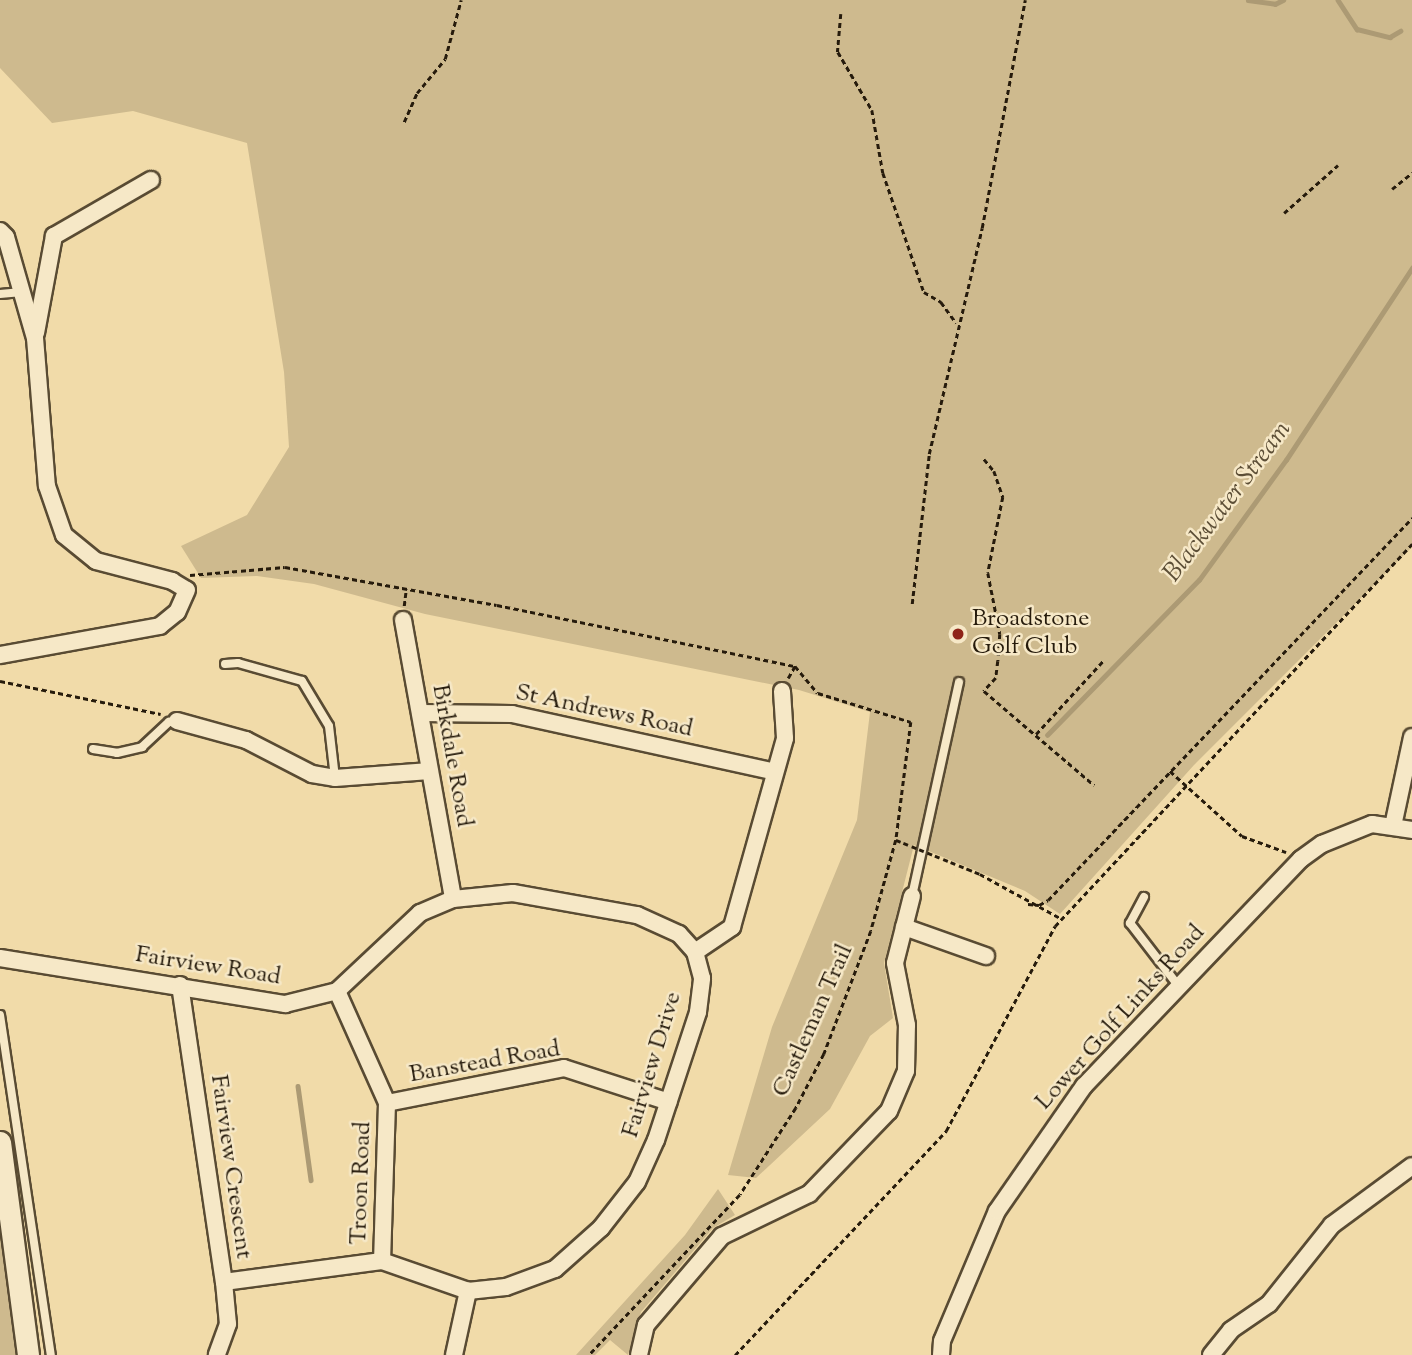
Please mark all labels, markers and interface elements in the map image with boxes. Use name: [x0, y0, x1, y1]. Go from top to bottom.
water label: Blackwater Stream: [1157, 415, 1299, 589]
place label: Broadstone Golf Club: [972, 606, 1089, 662]
marker: Broadstone Golf Club: [950, 626, 966, 642]
street label: St Andrews Road: [513, 679, 695, 745]
street label: Birkdale Road: [424, 682, 478, 830]
street label: Lower Golf Links Road: [1030, 919, 1212, 1117]
street label: Castleman Trail: [768, 940, 860, 1102]
street label: Fairview Road: [133, 941, 283, 993]
street label: Fairview Drive: [617, 989, 689, 1141]
street label: Banstead Road: [407, 1036, 563, 1090]
street label: Fairview Crescent: [203, 1073, 257, 1261]
street label: Troon Road: [345, 1121, 379, 1245]

